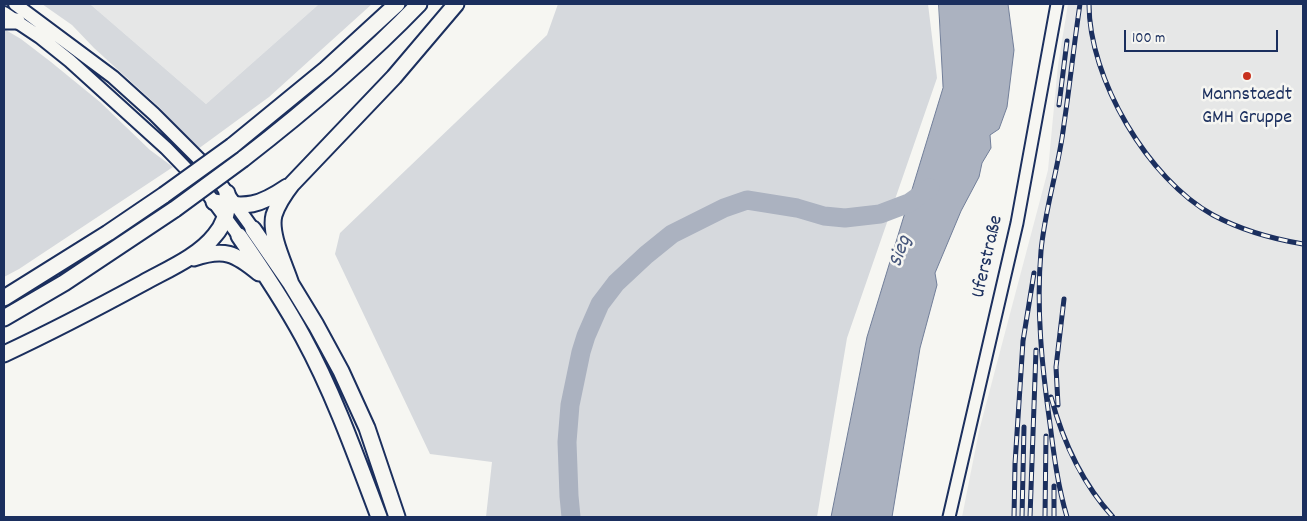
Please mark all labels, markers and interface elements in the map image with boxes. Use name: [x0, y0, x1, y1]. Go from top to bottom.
scale bar: [1127, 20, 1281, 52]
text: 100 m: [1132, 28, 1165, 50]
marker: Mannstaedt GMH Gruppe: [1241, 70, 1253, 82]
place label: Mannstaedt GMH Gruppe: [1202, 84, 1292, 131]
street label: Uferstraße: [968, 213, 1010, 301]
water label: Sieg: [885, 233, 919, 271]

